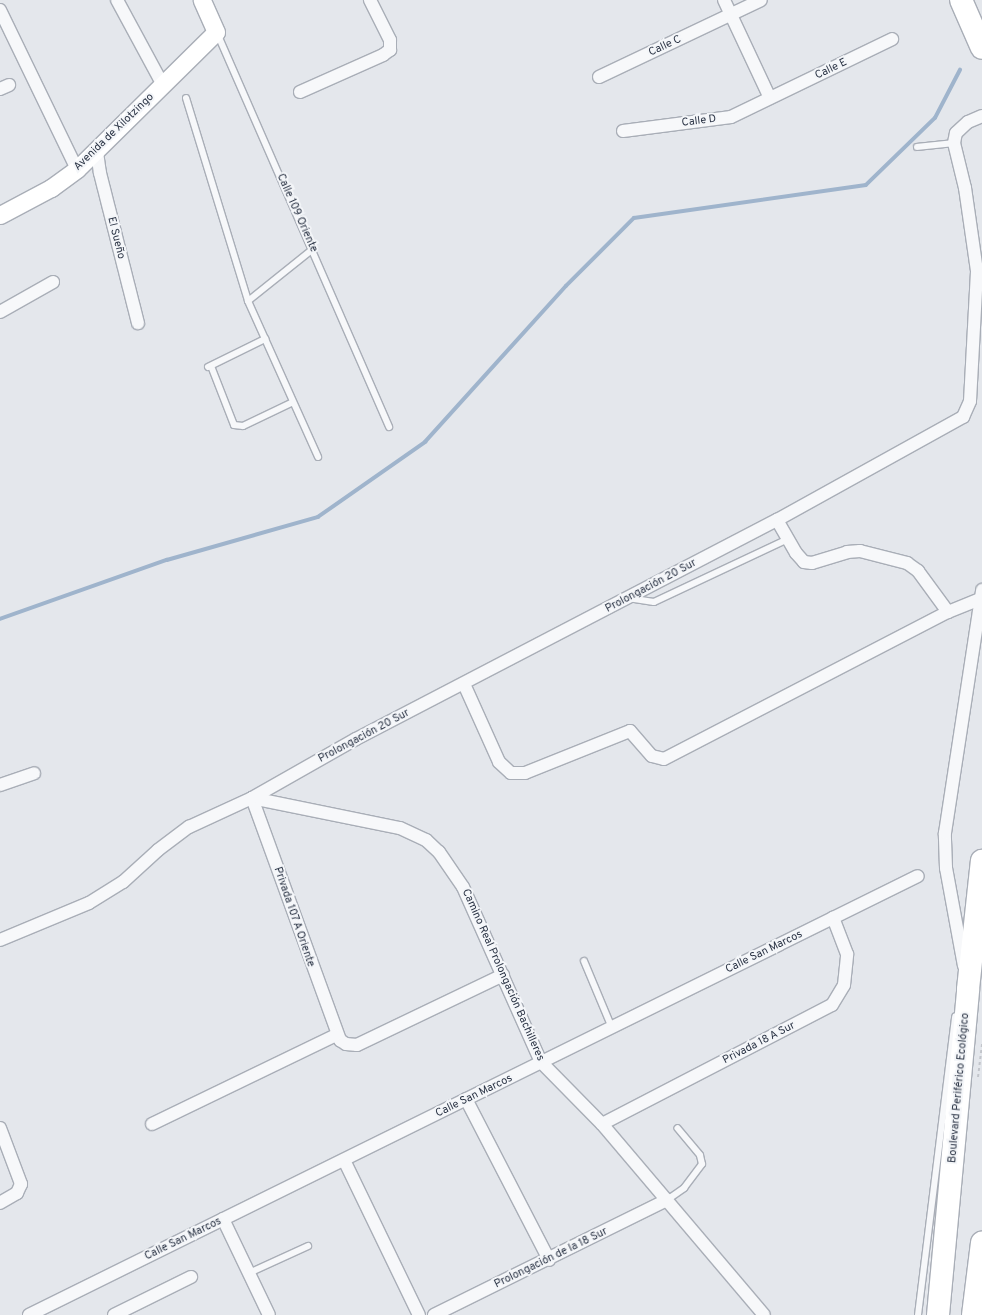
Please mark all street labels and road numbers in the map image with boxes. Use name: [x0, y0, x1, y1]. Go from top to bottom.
street label: Calle C: [647, 33, 683, 59]
street label: Calle E: [813, 56, 849, 82]
street label: Avenida de Xilotzingo: [71, 90, 157, 174]
street label: Calle D: [681, 112, 717, 130]
street label: Calle 109 Oriente: [274, 172, 320, 254]
street label: El Sueño: [104, 215, 128, 261]
street label: Prolongación 20 Sur: [603, 556, 699, 616]
street label: Prolongación 20 Sur: [316, 706, 412, 766]
street label: Privada 107 A Oriente: [270, 865, 318, 969]
street label: Camino Real Prolongación Bachilleres: [459, 887, 547, 1063]
street label: Calle San Marcos: [723, 928, 805, 976]
street label: Boulevard Periférico Ecológico: [946, 1012, 972, 1164]
street label: Privada 18 A Sur: [720, 1019, 798, 1067]
street label: Calle San Marcos: [433, 1072, 515, 1120]
street label: Calle San Marcos: [142, 1215, 224, 1263]
street label: Prolongación de la 18 Sur: [492, 1225, 610, 1291]

